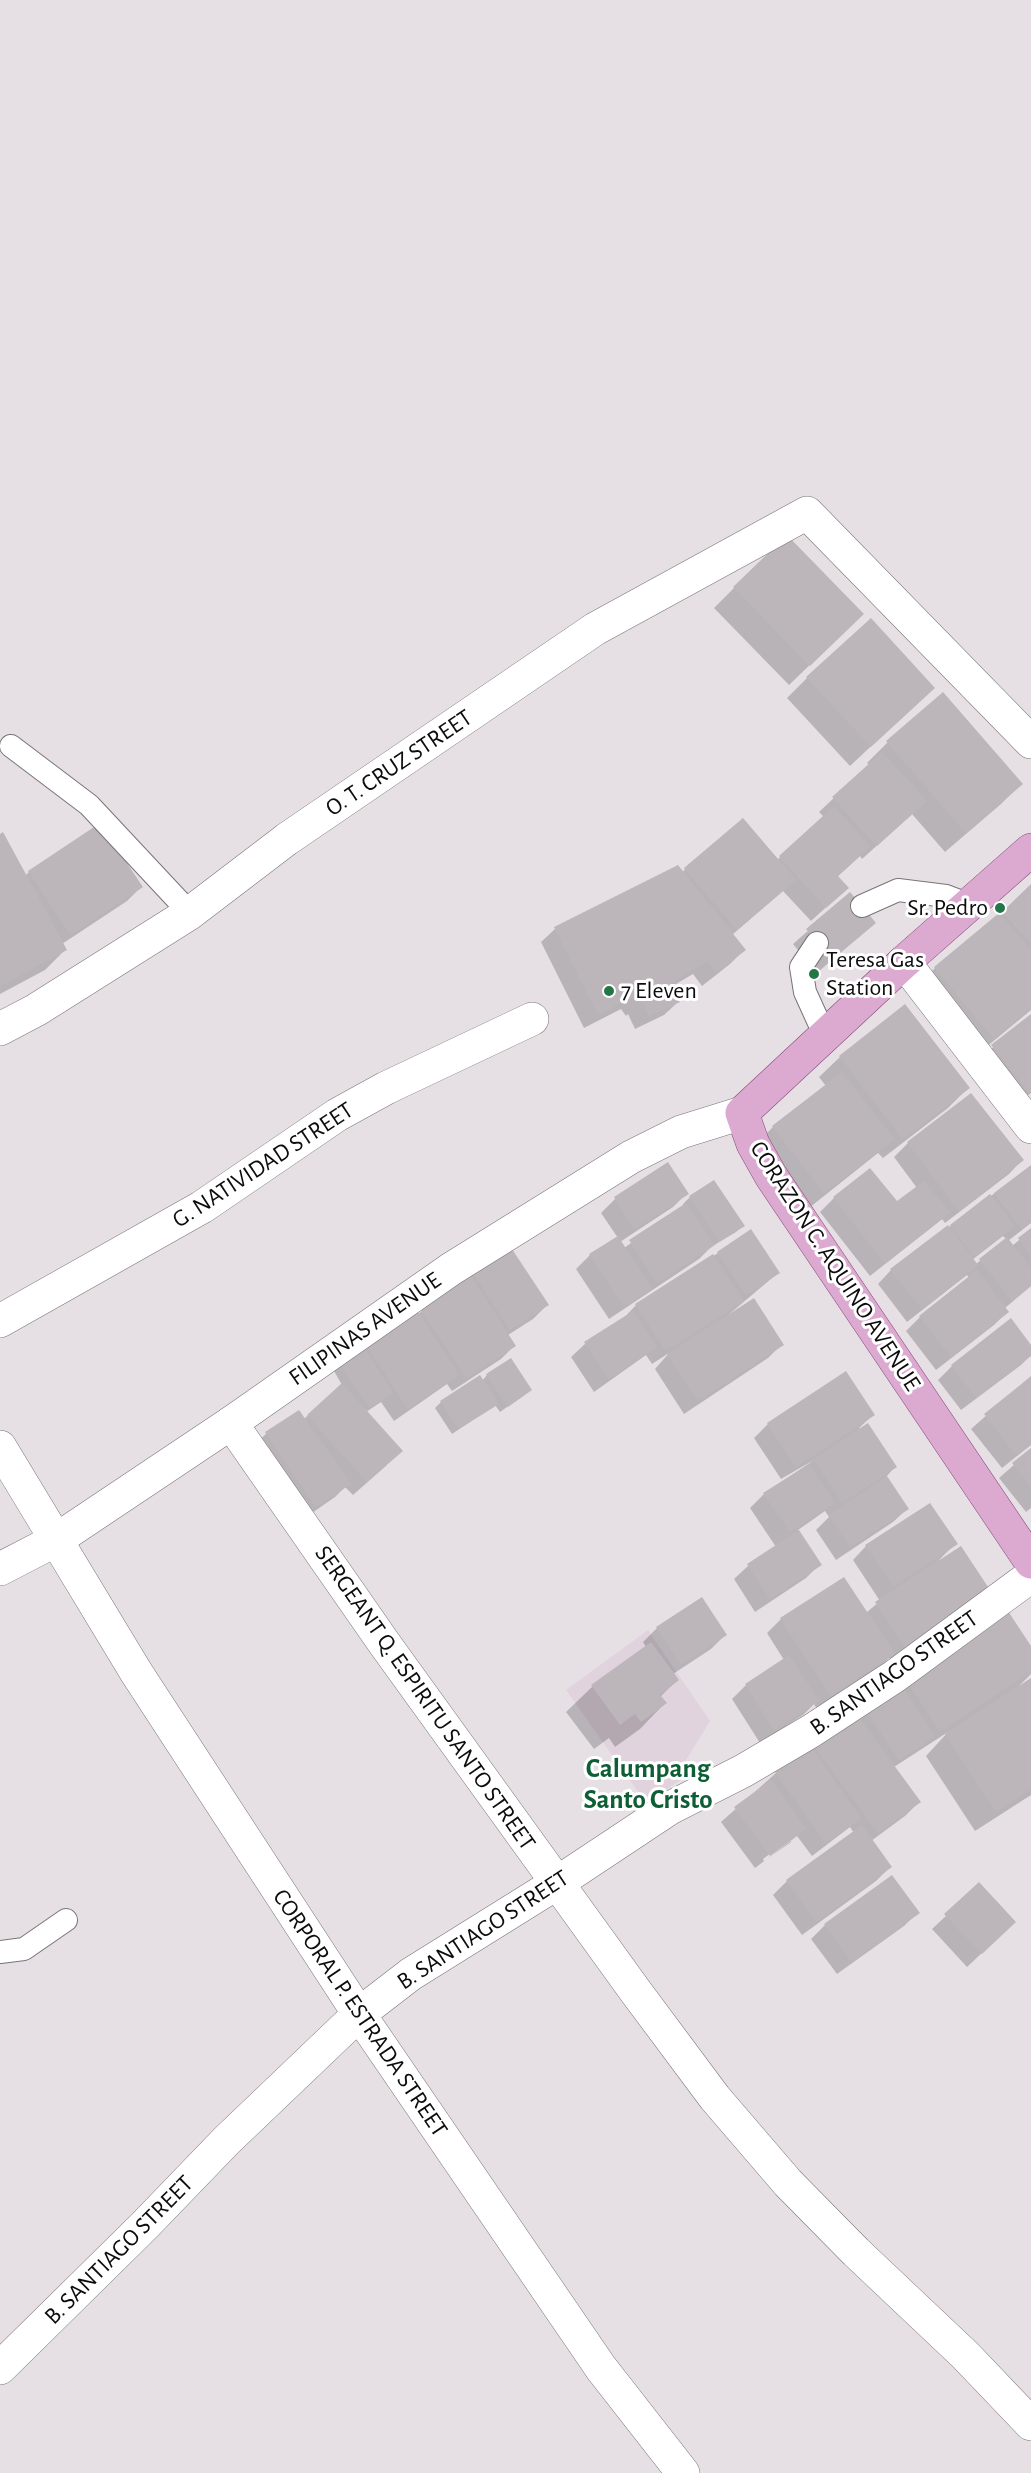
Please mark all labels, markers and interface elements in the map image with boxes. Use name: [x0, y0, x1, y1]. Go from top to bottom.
street label: O. T. CRUZ STREET: [320, 703, 478, 823]
place label: Sr. Pedro: [907, 894, 988, 922]
marker: Sr. Pedro: [993, 901, 1007, 915]
place label: Teresa Gas Station: [826, 946, 924, 1002]
marker: Teresa Gas Station: [807, 967, 821, 981]
place label: 7 Eleven: [621, 977, 697, 1005]
marker: 7 Eleven: [602, 984, 616, 998]
street label: G. NATIVIDAD STREET: [167, 1096, 359, 1234]
street label: CORAZON C. AQUINO AVENUE: [743, 1136, 927, 1396]
street label: FILIPINAS AVENUE: [283, 1266, 447, 1392]
street label: SERGEANT Q. ESPIRITU SANTO STREET: [308, 1540, 542, 1856]
street label: B. SANTIAGO STREET: [804, 1604, 984, 1742]
district label: Calumpang Santo Cristo: [583, 1753, 713, 1816]
street label: B. SANTIAGO STREET: [392, 1864, 574, 1996]
street label: CORPORAL P. ESTRADA STREET: [266, 1884, 454, 2142]
street label: B. SANTIAGO STREET: [39, 2170, 199, 2330]

